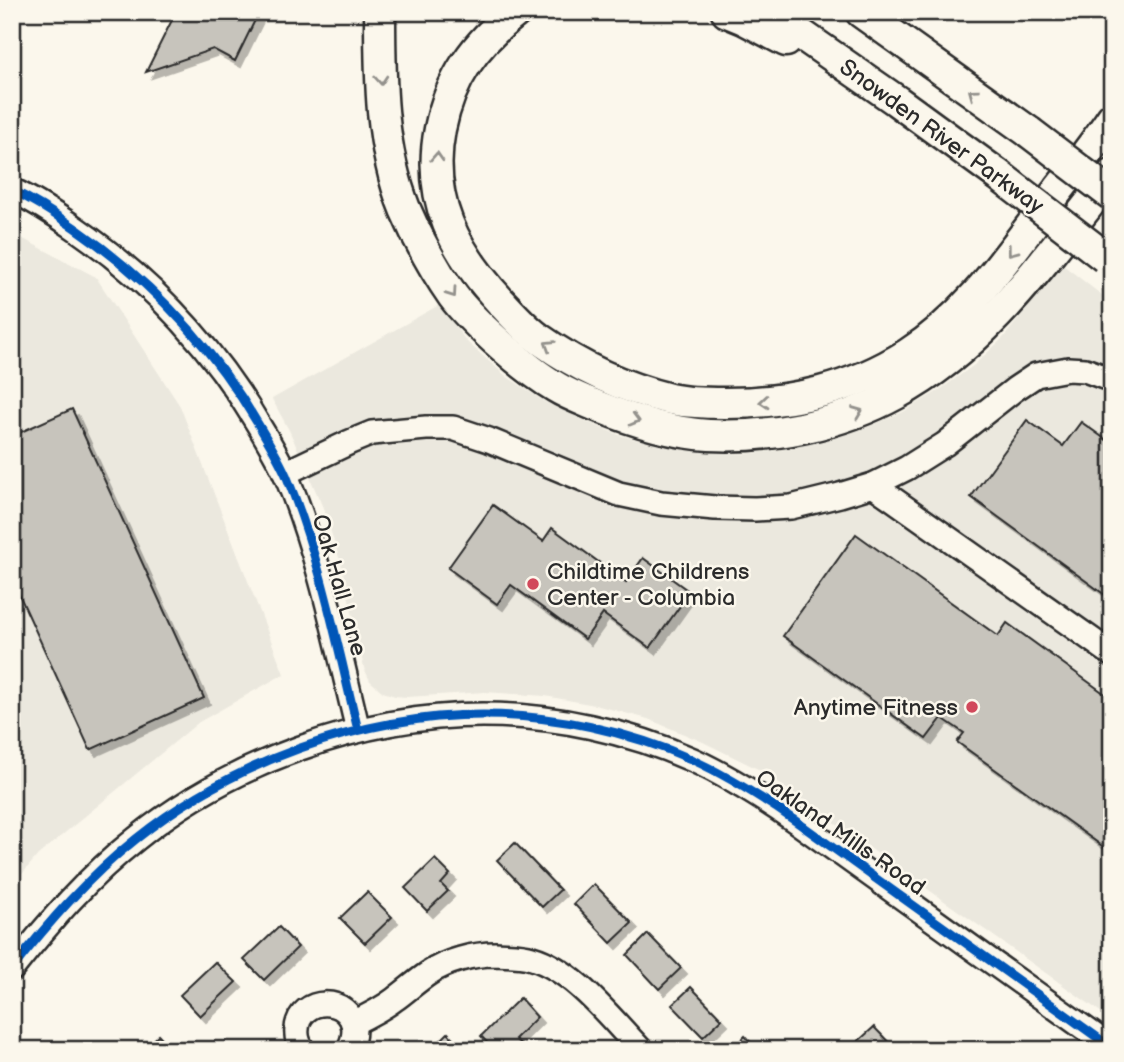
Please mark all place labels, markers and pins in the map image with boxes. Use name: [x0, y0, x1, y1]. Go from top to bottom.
place label: Childtime Childrens Center - Columbia: [547, 558, 749, 612]
marker: Childtime Childrens Center - Columbia: [525, 576, 541, 592]
place label: Anytime Fitness: [794, 694, 958, 722]
marker: Anytime Fitness: [964, 699, 980, 715]

